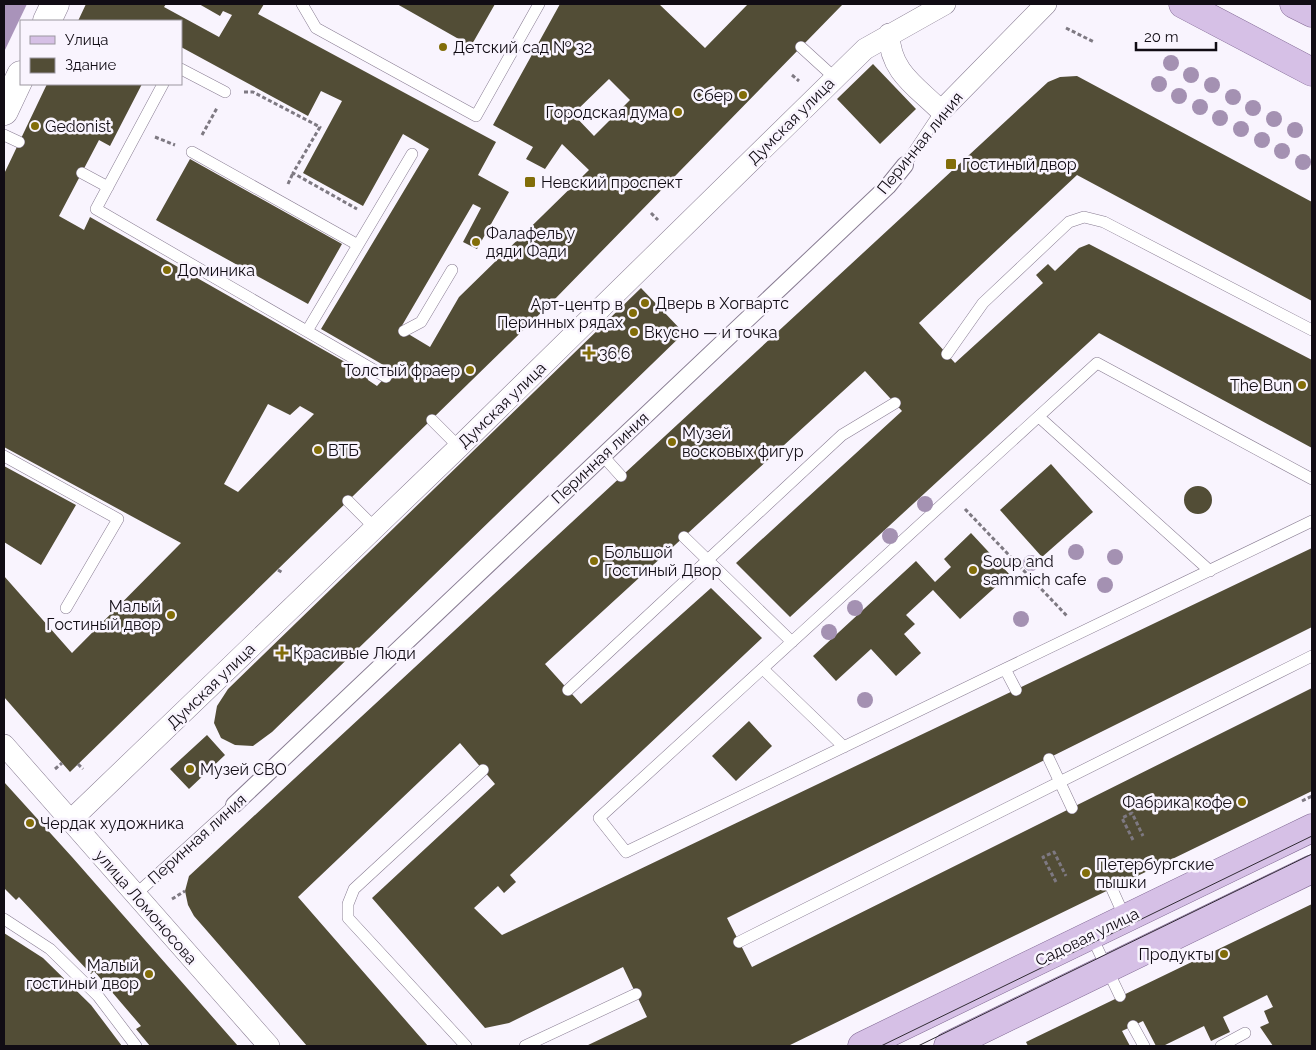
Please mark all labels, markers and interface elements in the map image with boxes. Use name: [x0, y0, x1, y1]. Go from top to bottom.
legend: [20, 20, 182, 85]
scale bar: [1136, 20, 1216, 52]
text: 20 m: [1144, 28, 1179, 46]
text: Улица: [65, 31, 109, 49]
place label: Детский сад № 32: [453, 38, 592, 57]
marker: Детский сад № 32: [437, 41, 449, 53]
text: Здание: [65, 56, 117, 74]
street label: Думская улица: [744, 74, 838, 168]
place label: Сбер: [693, 86, 733, 105]
street label: Перинная линия: [873, 88, 967, 198]
marker: Сбер: [737, 89, 749, 101]
place label: Городская дума: [546, 103, 668, 122]
marker: Городская дума: [672, 106, 684, 118]
place label: Gedonist: [45, 117, 112, 136]
marker: Gedonist: [29, 120, 41, 132]
place label: Гостиный двор: [962, 155, 1077, 174]
marker: Гостиный двор: [944, 157, 958, 171]
place label: Невский проспект: [541, 173, 683, 192]
marker: Невский проспект: [523, 175, 537, 189]
place label: Фалафель у дяди Фади: [486, 224, 576, 261]
marker: Фалафель у дяди Фади: [470, 236, 482, 248]
place label: Доминика: [177, 261, 255, 280]
marker: Доминика: [161, 264, 173, 276]
place label: Дверь в Хогвартс: [655, 294, 789, 313]
place label: Арт-центр в Перинных рядах: [497, 295, 623, 332]
marker: Дверь в Хогвартс: [639, 297, 651, 309]
marker: Арт-центр в Перинных рядах: [627, 307, 639, 319]
place label: Вкусно — и точка: [644, 323, 778, 342]
marker: Вкусно — и точка: [628, 326, 640, 338]
place label: 36,6: [599, 344, 630, 363]
marker: 36,6: [583, 347, 595, 359]
street label: Думская улица: [454, 358, 550, 452]
place label: Толстый фраер: [344, 361, 460, 380]
marker: Толстый фраер: [464, 364, 476, 376]
place label: The Bun: [1230, 376, 1292, 395]
marker: The Bun: [1296, 379, 1308, 391]
street label: Перинная линия: [548, 408, 652, 508]
place label: Музей восковых фигур: [682, 424, 804, 461]
marker: Музей восковых фигур: [666, 436, 678, 448]
place label: ВТБ: [328, 441, 359, 460]
marker: ВТБ: [312, 444, 324, 456]
place label: Большой Гостиный Двор: [604, 543, 722, 580]
place label: Soup and sammich cafe: [983, 552, 1086, 589]
marker: Большой Гостиный Двор: [588, 555, 600, 567]
marker: Soup and sammich cafe: [967, 564, 979, 576]
place label: Малый Гостиный двор: [46, 597, 161, 634]
marker: Малый Гостиный двор: [165, 609, 177, 621]
street label: Думская улица: [163, 639, 259, 733]
place label: Красивые Люди: [293, 644, 416, 663]
marker: Красивые Люди: [275, 646, 289, 660]
place label: Музей СВО: [200, 760, 287, 779]
marker: Музей СВО: [184, 763, 196, 775]
street label: Перинная линия: [144, 790, 250, 888]
place label: Фабрика кофе: [1122, 793, 1232, 812]
marker: Фабрика кофе: [1236, 796, 1248, 808]
place label: Чердак художника: [40, 814, 184, 833]
marker: Чердак художника: [24, 817, 36, 829]
street label: улица Ломоносова: [91, 846, 201, 968]
place label: Петербургские пышки: [1096, 855, 1214, 892]
marker: Петербургские пышки: [1080, 867, 1092, 879]
street label: Садовая улица: [1032, 904, 1142, 970]
place label: Продукты: [1138, 945, 1214, 964]
marker: Продукты: [1218, 948, 1230, 960]
place label: Малый гостиный двор: [26, 956, 139, 993]
marker: Малый гостиный двор: [143, 968, 155, 980]

